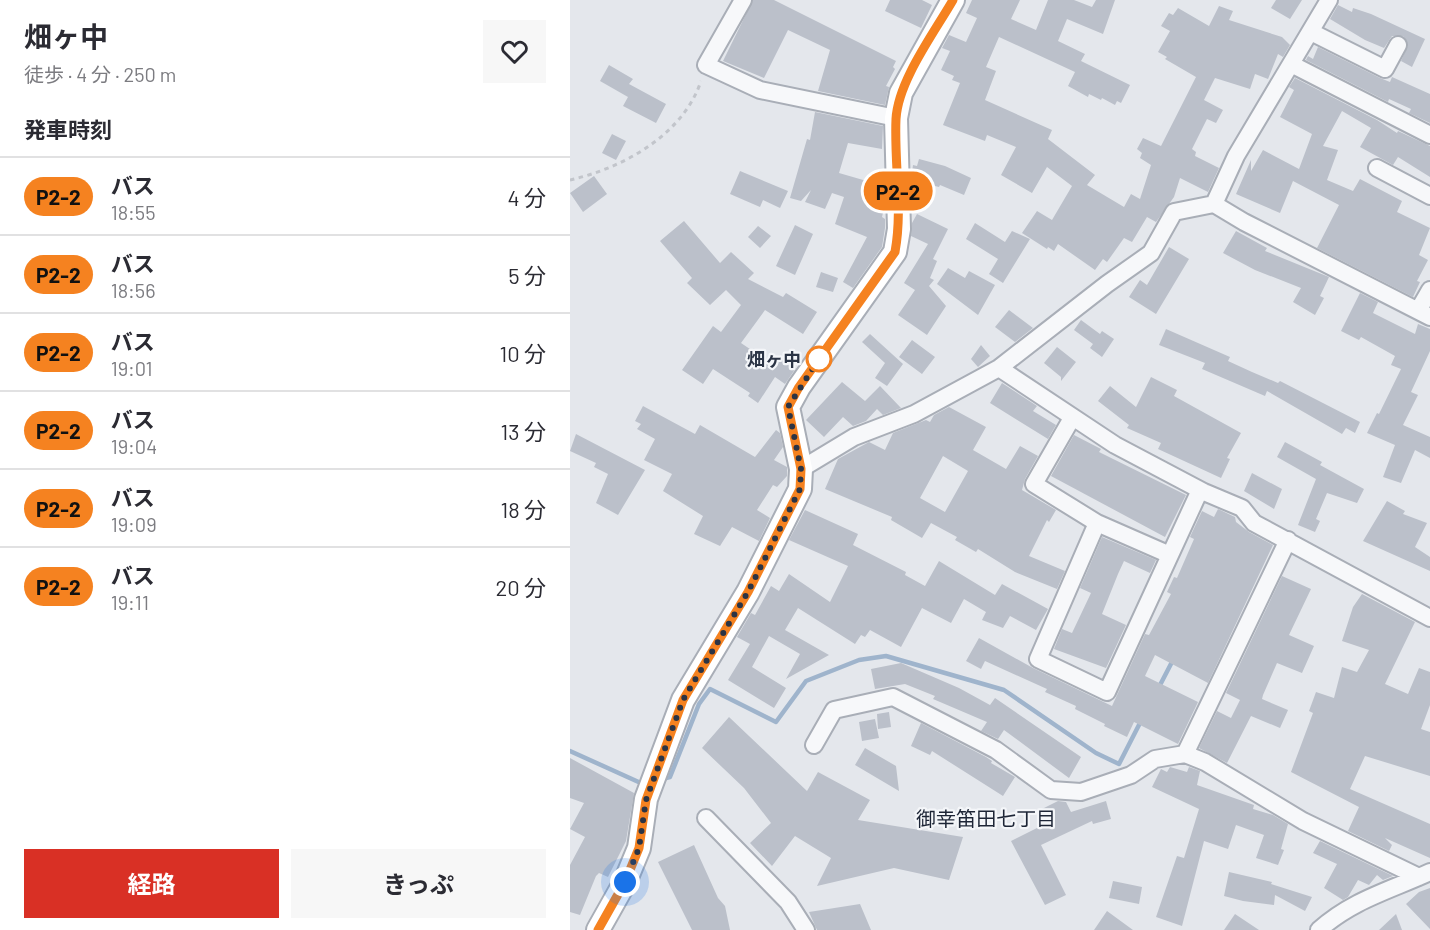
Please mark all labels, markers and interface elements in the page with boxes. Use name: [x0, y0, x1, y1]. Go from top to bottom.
text: 畑ヶ中: [24, 19, 108, 53]
button: heart: [483, 20, 546, 83]
text: 徒歩 · 4 分 · 250 m: [24, 62, 176, 86]
text: 発車時刻: [24, 116, 112, 142]
text: バス: [111, 172, 155, 198]
line badge: P2-2: [856, 172, 940, 210]
text: P2-2: [876, 179, 920, 204]
text: P2-2: [36, 184, 81, 209]
text: 4 分: [507, 184, 546, 210]
text: 18:55: [111, 200, 155, 224]
text: バス: [111, 250, 155, 276]
text: P2-2: [36, 262, 81, 287]
text: 5 分: [508, 262, 546, 288]
text: 18:56: [111, 278, 155, 302]
text: バス: [111, 328, 155, 354]
text: P2-2: [36, 340, 81, 365]
text: 10 分: [499, 340, 546, 366]
marker: 畑ヶ中: [806, 346, 832, 372]
place label: 畑ヶ中: [747, 348, 801, 370]
text: 19:01: [111, 356, 153, 380]
text: バス: [111, 406, 155, 432]
text: P2-2: [36, 418, 81, 443]
text: 13 分: [501, 418, 546, 444]
text: 19:04: [111, 434, 157, 458]
text: バス: [111, 484, 155, 510]
text: P2-2: [36, 496, 81, 521]
text: 18 分: [500, 496, 546, 522]
text: 19:09: [111, 512, 157, 536]
text: バス: [111, 562, 155, 588]
text: P2-2: [36, 574, 81, 599]
text: 20 分: [495, 574, 546, 600]
text: 19:11: [111, 590, 149, 614]
district label: 御幸笛田七丁目: [916, 806, 1056, 830]
button: 経路: [24, 849, 279, 918]
button: きっぷ: [291, 849, 546, 918]
your location: [610, 867, 640, 897]

